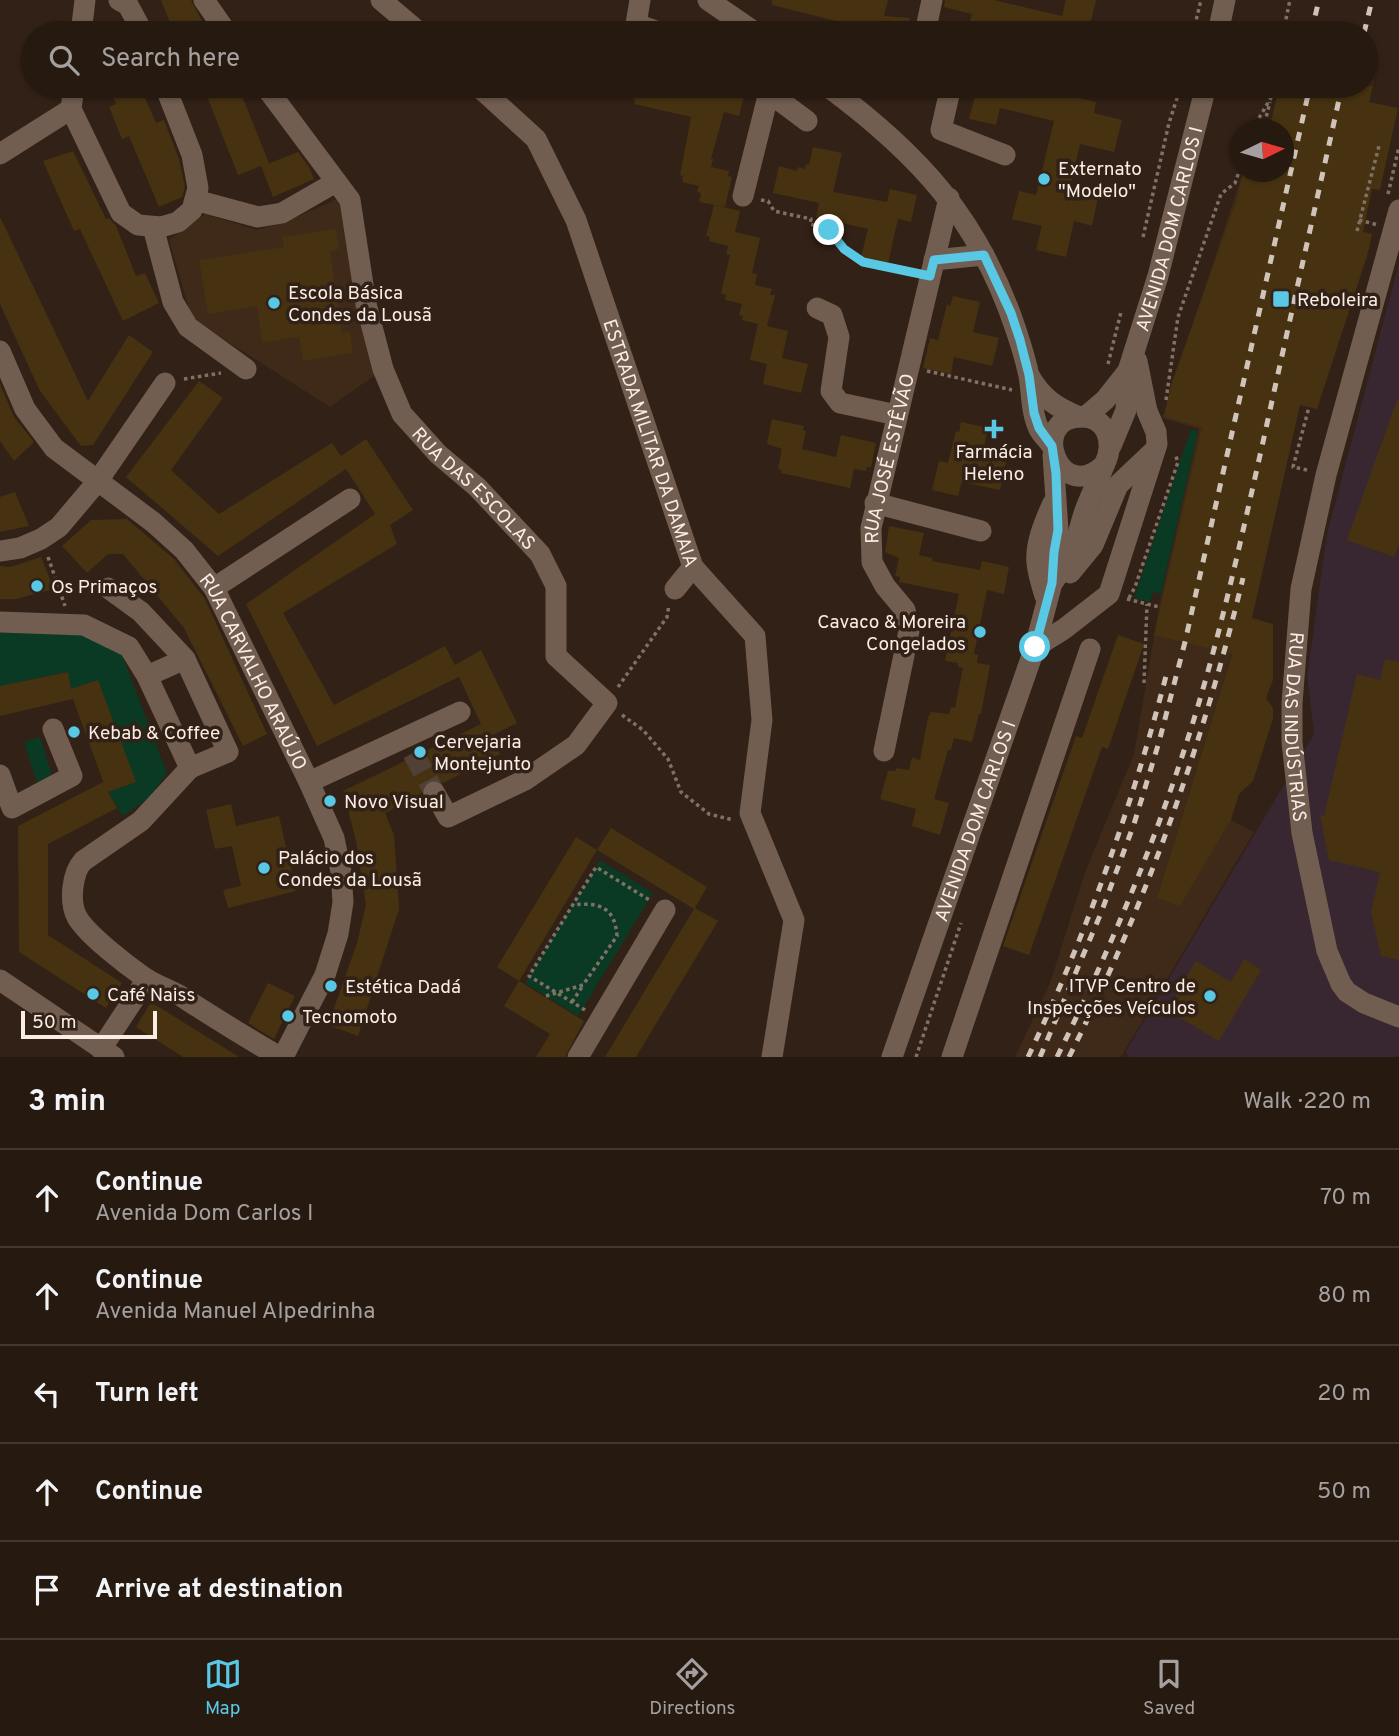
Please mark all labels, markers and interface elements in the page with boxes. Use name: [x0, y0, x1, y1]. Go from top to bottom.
search box: [21, 21, 1378, 98]
icon: search: [45, 41, 83, 79]
text: Search here: [101, 43, 240, 76]
north arrow: [1231, 119, 1294, 182]
street label: AVENIDA DOM CARLOS I: [1131, 124, 1209, 335]
place label: Externato "Modelo": [1058, 158, 1142, 204]
marker: Externato "Modelo": [1036, 171, 1052, 187]
route end: [813, 214, 844, 245]
place label: Escola Básica Condes da Lousã: [288, 282, 432, 328]
marker: Reboleira: [1271, 289, 1291, 309]
place label: Reboleira: [1297, 289, 1378, 313]
marker: Escola Básica Condes da Lousã: [266, 295, 282, 311]
street label: ESTRADA MILITAR DA DAMAIA: [596, 316, 702, 571]
street label: RUA JOSÉ ESTÊVÃO: [861, 371, 921, 544]
marker: Farmácia Heleno: [986, 421, 1002, 437]
street label: RUA DAS ESCOLAS: [406, 423, 540, 556]
place label: Farmácia Heleno: [955, 441, 1033, 487]
street label: RUA CARVALHO ARAÚJO: [193, 569, 311, 775]
place label: Os Primaços: [51, 576, 157, 600]
marker: Os Primaços: [29, 578, 45, 594]
place label: Cavaco & Moreira Congelados: [817, 611, 966, 657]
marker: Cavaco & Moreira Congelados: [972, 624, 988, 640]
route start: [1019, 631, 1050, 662]
street label: RUA DAS INDÚSTRIAS: [1278, 631, 1311, 823]
street label: AVENIDA DOM CARLOS I: [930, 718, 1022, 925]
place label: Kebab & Coffee: [88, 722, 220, 746]
marker: Kebab & Coffee: [66, 724, 82, 740]
place label: Cervejaria Montejunto: [434, 731, 531, 777]
marker: Cervejaria Montejunto: [412, 744, 428, 760]
place label: Novo Visual: [344, 791, 444, 815]
marker: Novo Visual: [322, 793, 338, 809]
place label: Palácio dos Condes da Lousã: [278, 847, 422, 893]
marker: Palácio dos Condes da Lousã: [256, 860, 272, 876]
place label: ITVP Centro de Inspecções Veículos: [1027, 975, 1196, 1021]
place label: Estética Dadá: [345, 976, 461, 1000]
marker: Estética Dadá: [323, 978, 339, 994]
place label: Café Naiss: [107, 984, 195, 1008]
marker: Café Naiss: [85, 986, 101, 1002]
marker: ITVP Centro de Inspecções Veículos: [1202, 988, 1218, 1004]
place label: Tecnomoto: [302, 1006, 397, 1030]
scale bar: [21, 1008, 158, 1040]
marker: Tecnomoto: [280, 1008, 296, 1024]
text: 50 m: [32, 1011, 77, 1035]
text: 3 min: [28, 1084, 106, 1121]
text: Walk · 220 m: [1243, 1088, 1371, 1117]
text: Continue: [95, 1167, 203, 1200]
icon: ahead: [28, 1179, 66, 1217]
text: 70 m: [1320, 1184, 1371, 1213]
text: Avenida Dom Carlos I: [95, 1200, 313, 1229]
text: Continue: [95, 1265, 203, 1298]
icon: ahead: [28, 1277, 66, 1315]
text: 80 m: [1318, 1282, 1371, 1311]
text: Avenida Manuel Alpedrinha: [95, 1298, 375, 1327]
icon: left: [28, 1375, 66, 1413]
text: Turn left: [95, 1378, 199, 1411]
text: 20 m: [1317, 1380, 1371, 1409]
icon: ahead: [28, 1473, 66, 1511]
text: Continue: [95, 1476, 203, 1509]
text: 50 m: [1317, 1478, 1371, 1507]
icon: arrive: [28, 1571, 66, 1609]
text: Arrive at destination: [95, 1574, 343, 1607]
tab: Map: [204, 1655, 242, 1721]
tab: Directions: [649, 1655, 736, 1721]
tab: Saved: [1143, 1655, 1195, 1721]

